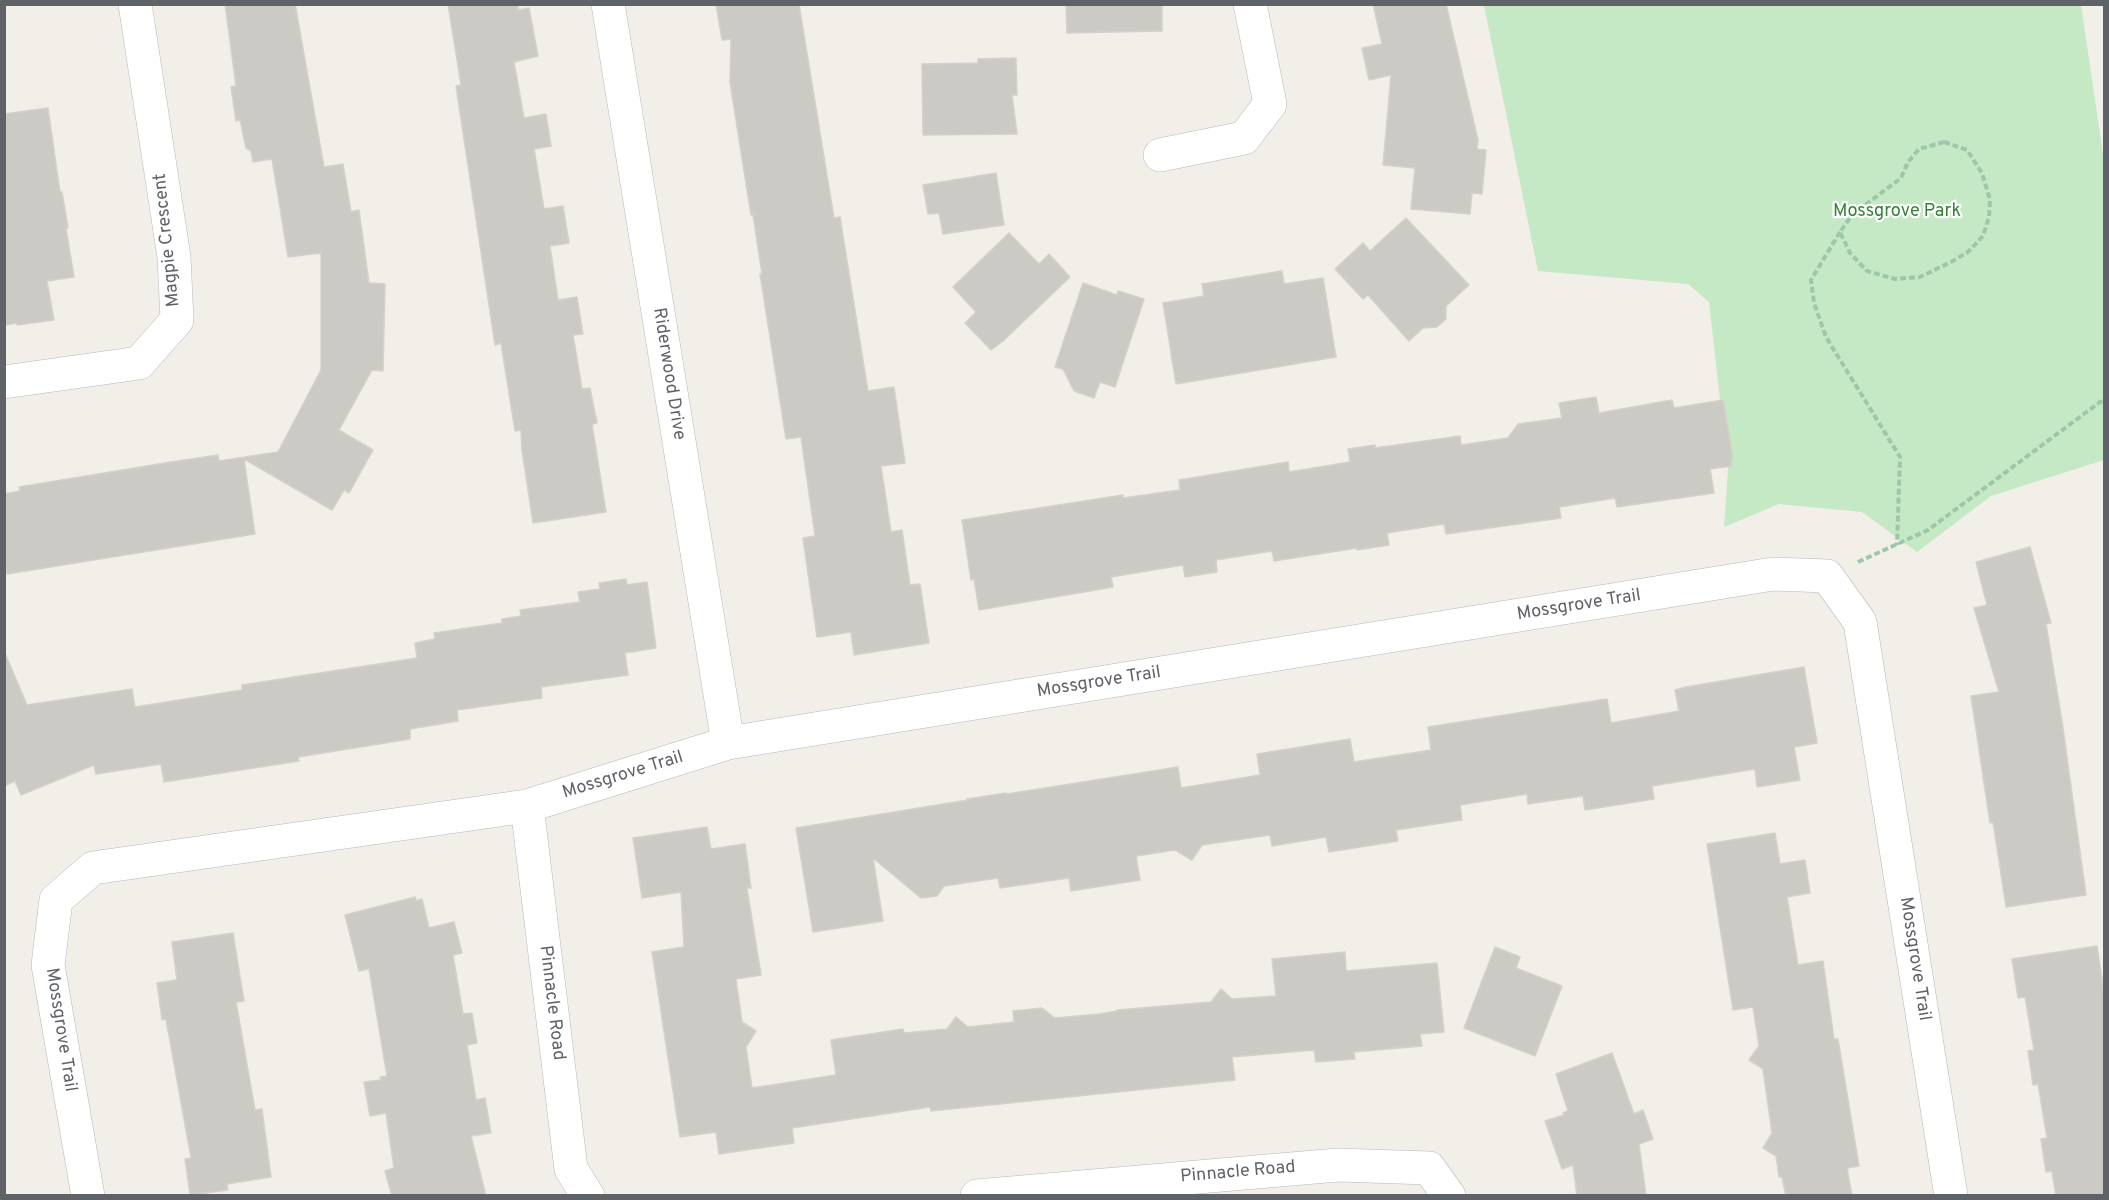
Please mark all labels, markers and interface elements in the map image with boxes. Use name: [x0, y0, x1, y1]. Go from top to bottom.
street label: Magpie Crescent: [150, 172, 186, 308]
park label: Mossgrove Park: [1833, 201, 1961, 223]
street label: Riderwood Drive: [647, 306, 689, 442]
street label: Mossgrove Trail: [1515, 586, 1643, 626]
street label: Mossgrove Trail: [1035, 663, 1163, 703]
street label: Mossgrove Trail: [560, 747, 686, 805]
street label: Mossgrove Trail: [1894, 895, 1934, 1023]
street label: Pinnacle Road: [533, 944, 569, 1062]
street label: Mossgrove Trail: [40, 966, 80, 1094]
street label: Pinnacle Road: [1180, 1157, 1296, 1189]

